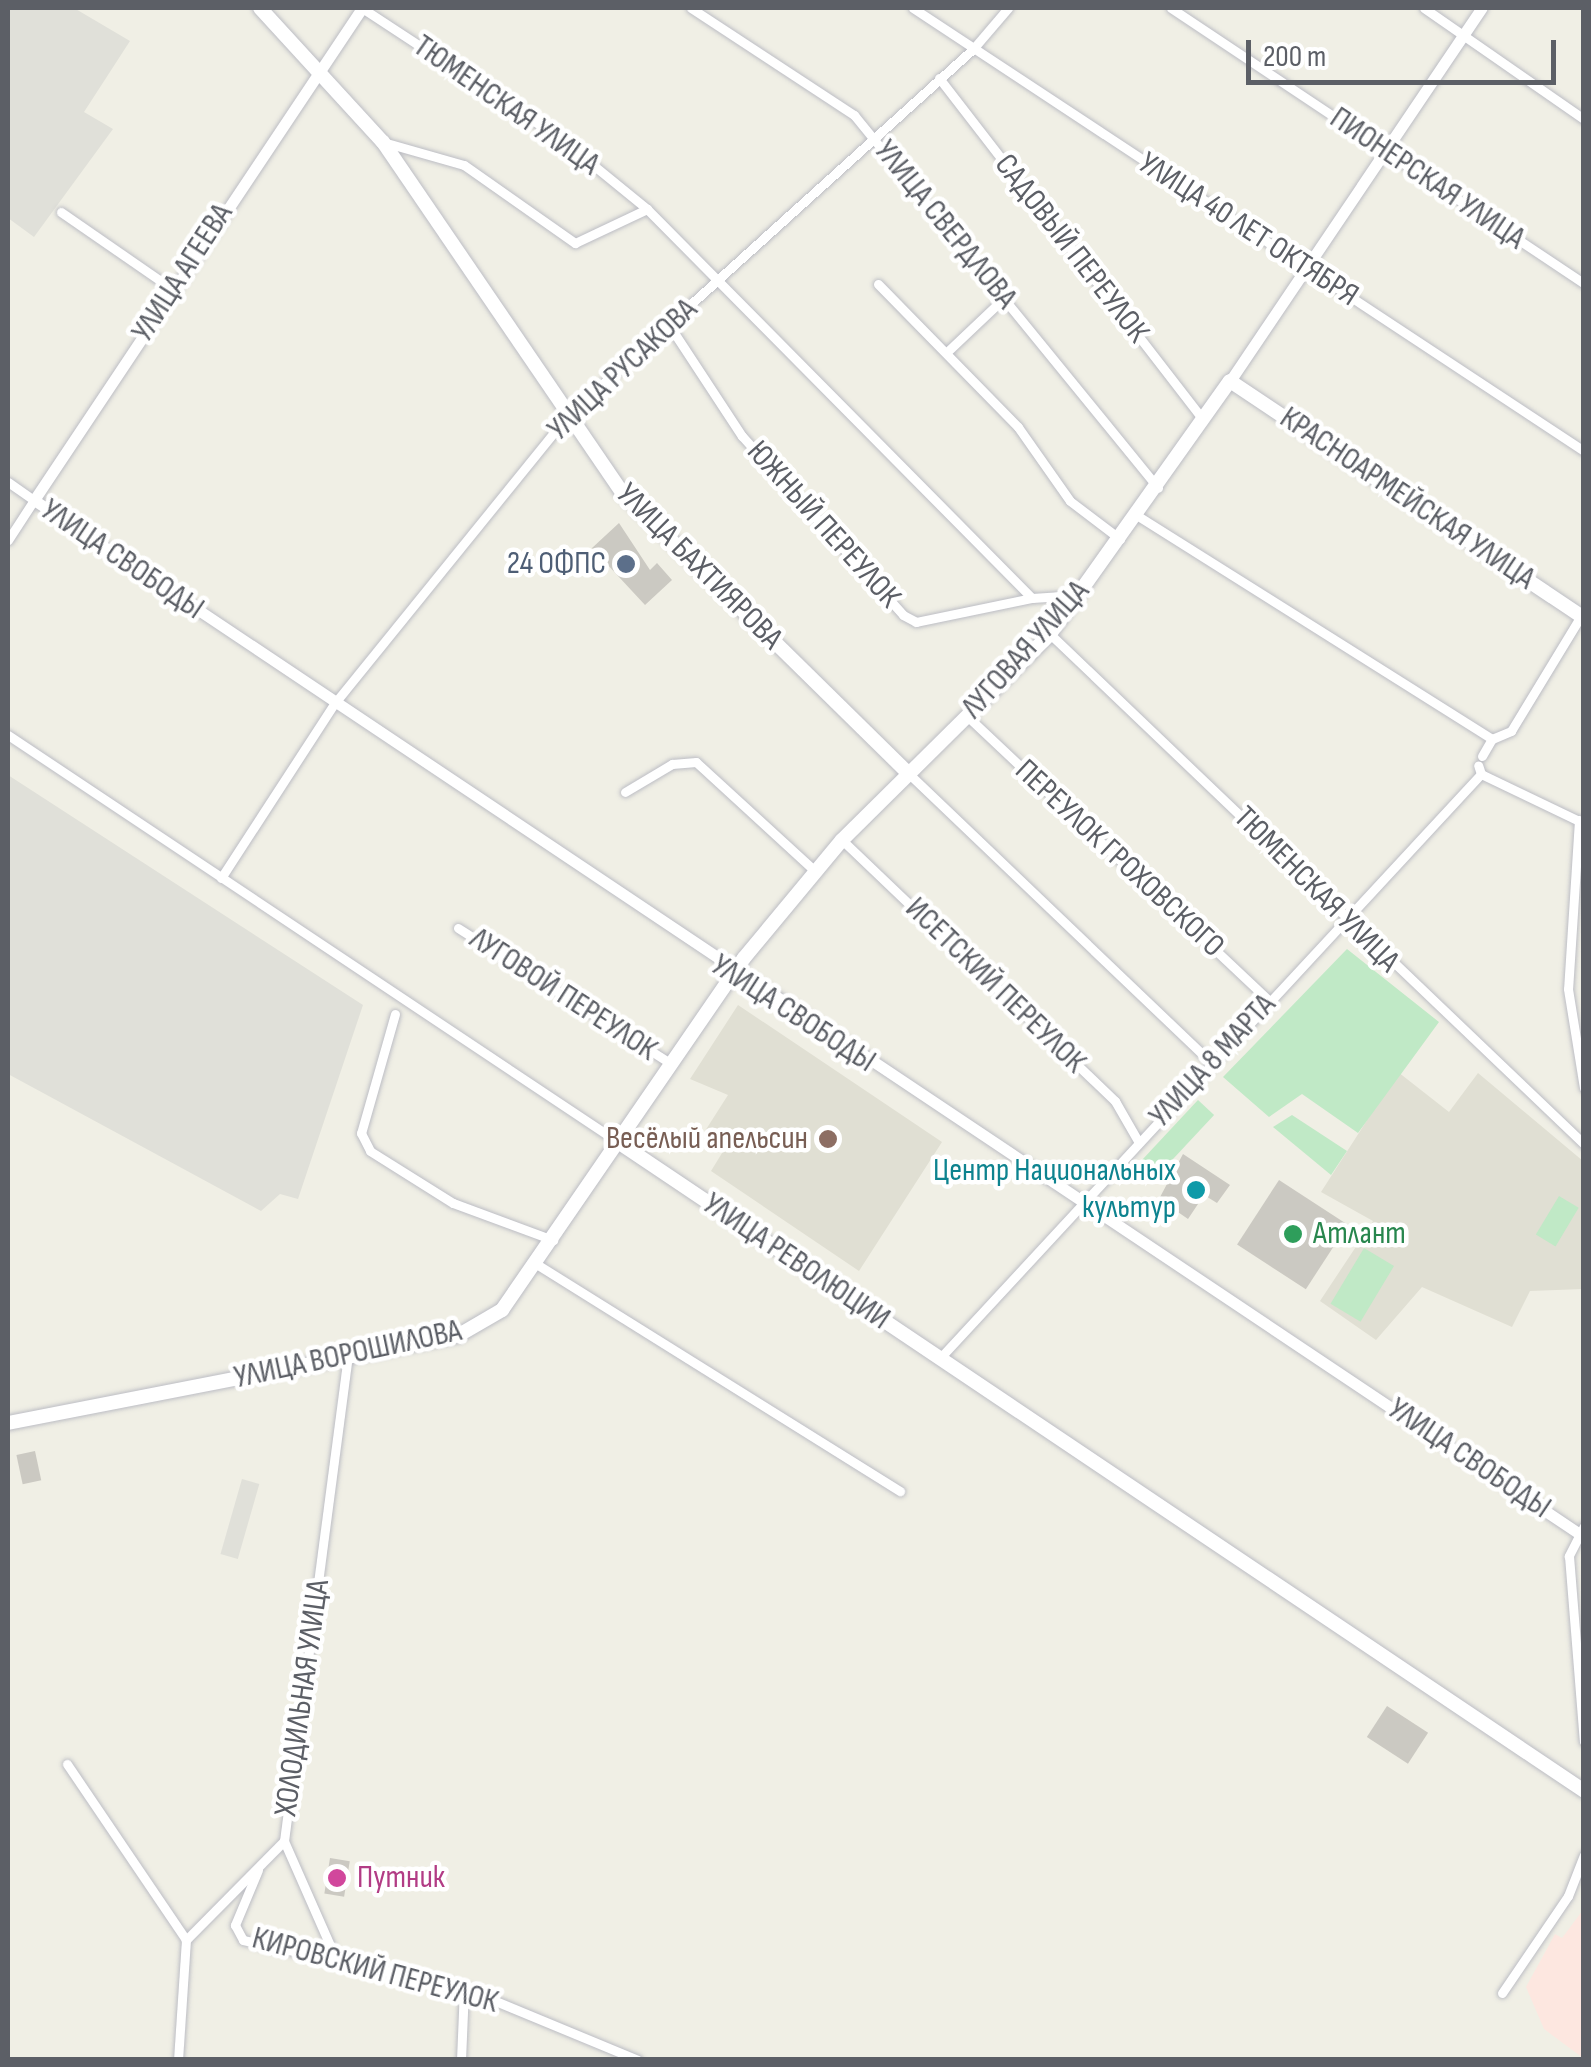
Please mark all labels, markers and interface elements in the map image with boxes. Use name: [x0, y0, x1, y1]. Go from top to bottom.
scale bar: [1251, 20, 1561, 82]
street label: ТЮМЕНСКАЯ УЛИЦА: [406, 28, 606, 184]
text: 200 m: [1263, 39, 1326, 75]
street label: ПИОНЕРСКАЯ УЛИЦА: [1322, 100, 1532, 258]
street label: УЛИЦА СВЕРДЛОВА: [865, 133, 1025, 317]
street label: УЛИЦА 40 ЛЕТ ОКТЯБРЯ: [1131, 145, 1365, 315]
street label: САДОВЫЙ ПЕРЕУЛОК: [986, 147, 1156, 351]
street label: УЛИЦА АГЕЕВА: [124, 197, 242, 349]
street label: УЛИЦА РУСАКОВА: [540, 291, 706, 449]
street label: КРАСНОАРМЕЙСКАЯ УЛИЦА: [1272, 399, 1542, 599]
street label: ЮЖНЫЙ ПЕРЕУЛОК: [738, 434, 908, 616]
street label: УЛИЦА БАХТИЯРОВА: [608, 476, 790, 658]
street label: УЛИЦА СВОБОДЫ: [33, 491, 211, 629]
place label: 24 ОФПС: [507, 545, 606, 583]
marker: 24 ОФПС: [615, 553, 637, 575]
street label: ЛУГОВАЯ УЛИЦА: [954, 573, 1098, 727]
street label: ПЕРЕУЛОК ГРОХОВСКОГО: [1006, 752, 1232, 966]
street label: ТЮМЕНСКАЯ УЛИЦА: [1225, 799, 1407, 981]
street label: ИСЕТСКИЙ ПЕРЕУЛОК: [897, 890, 1093, 1082]
street label: ЛУГОВОЙ ПЕРЕУЛОК: [462, 920, 664, 1070]
street label: УЛИЦА СВОБОДЫ: [704, 947, 882, 1081]
street label: УЛИЦА 8 МАРТА: [1142, 987, 1284, 1135]
place label: Весёлый апельсин: [606, 1120, 808, 1158]
marker: Весёлый апельсин: [817, 1128, 839, 1150]
place label: Центр Национальных культур: [933, 1153, 1176, 1228]
marker: Центр Национальных культур: [1185, 1179, 1207, 1201]
street label: УЛИЦА РЕВОЛЮЦИИ: [695, 1185, 897, 1339]
place label: Атлант: [1313, 1215, 1406, 1253]
marker: Атлант: [1282, 1223, 1304, 1245]
street label: УЛИЦА ВОРОШИЛОВА: [231, 1312, 465, 1398]
street label: УЛИЦА СВОБОДЫ: [1380, 1390, 1558, 1528]
street label: ХОЛОДИЛЬНАЯ УЛИЦА: [267, 1577, 339, 1819]
place label: Путник: [357, 1859, 445, 1897]
marker: Путник: [326, 1867, 348, 1889]
street label: КИРОВСКИЙ ПЕРЕУЛОК: [248, 1920, 502, 2022]

